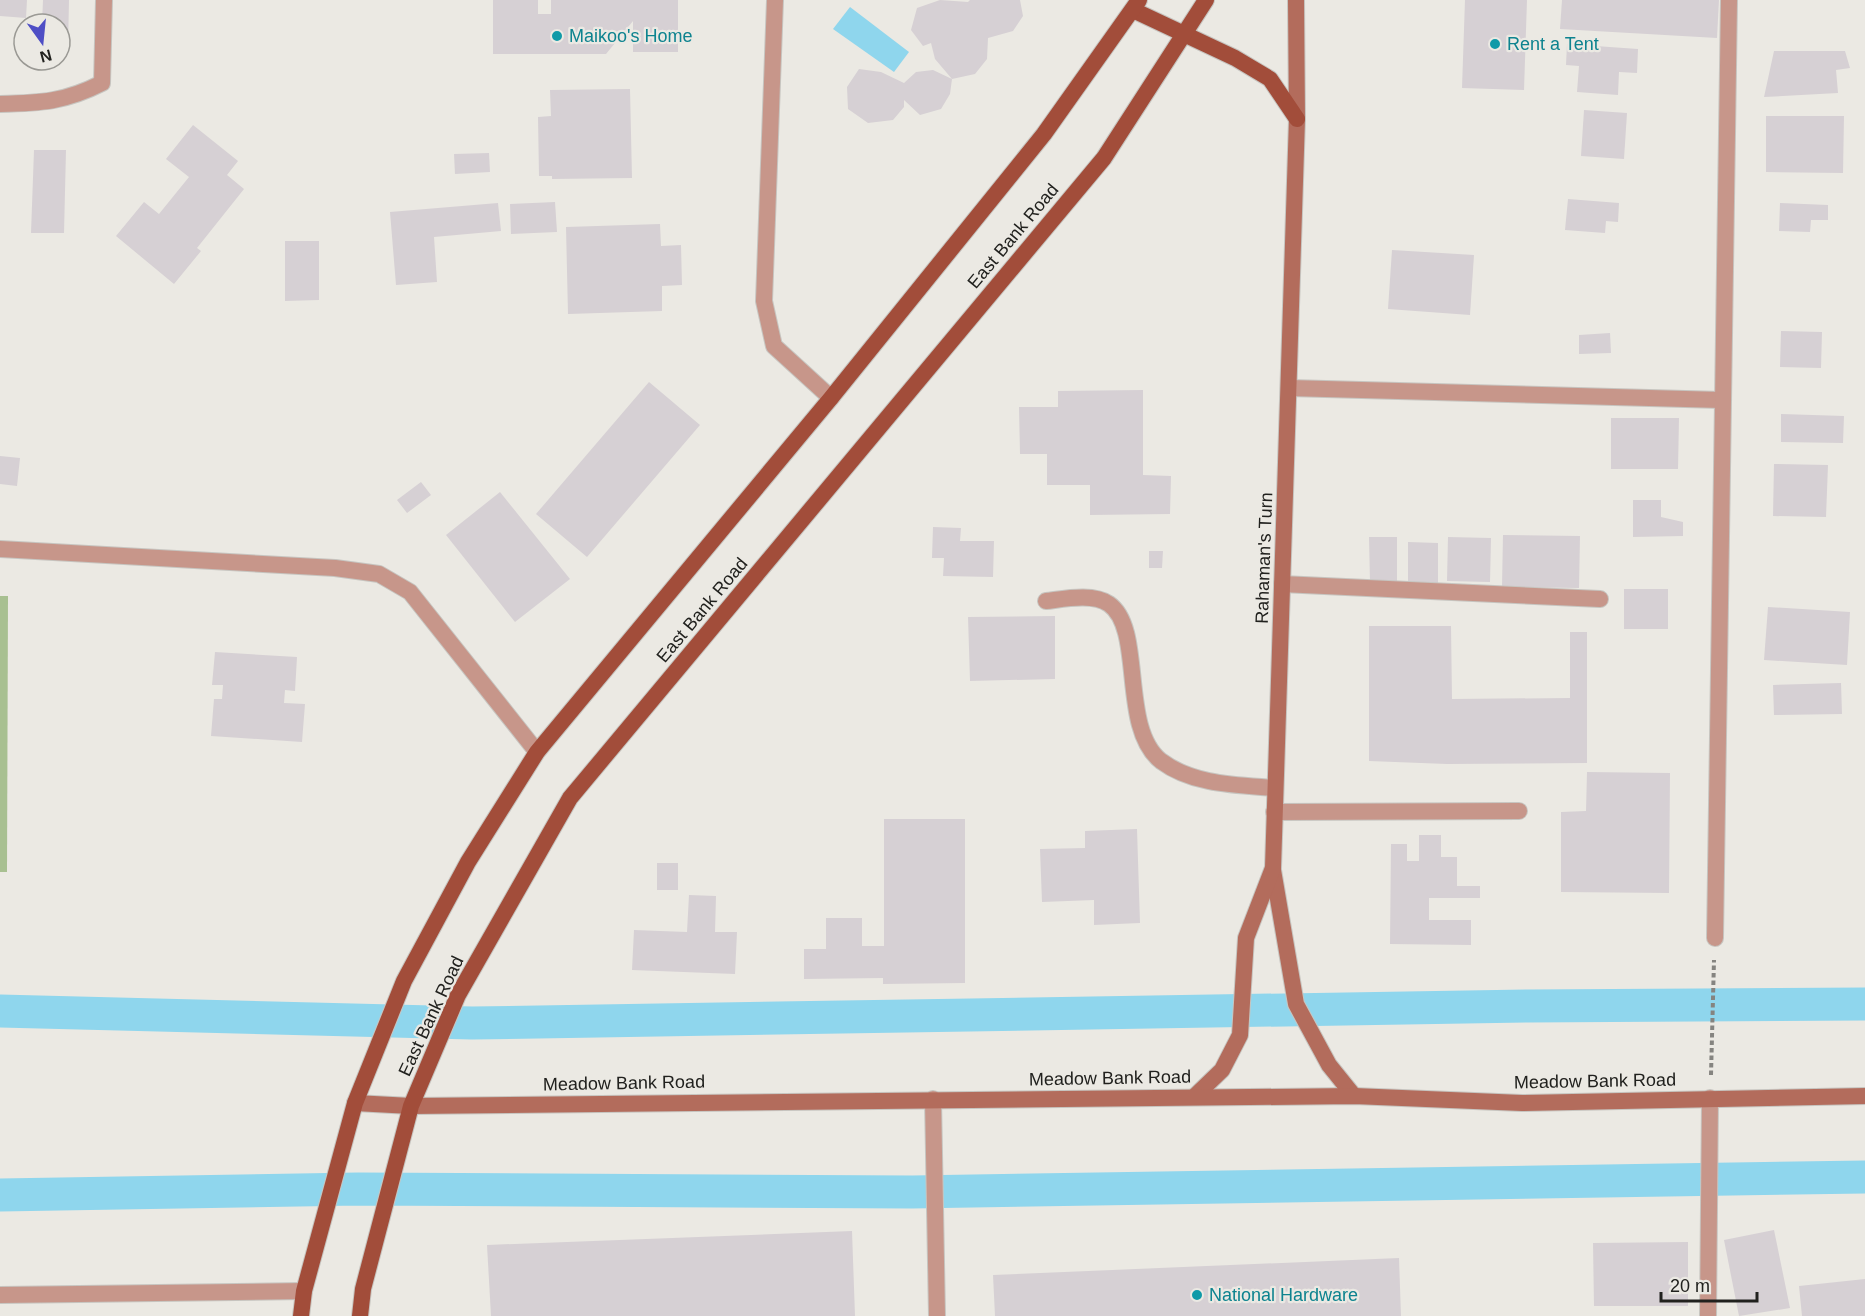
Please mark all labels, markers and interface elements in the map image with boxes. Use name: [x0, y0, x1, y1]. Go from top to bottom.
north arrow: [12, 12, 72, 72]
place label: Maikoo's Home: [569, 26, 692, 46]
marker: Maikoo's Home: [550, 29, 564, 43]
place label: Rent a Tent: [1507, 34, 1599, 54]
marker: Rent a Tent: [1488, 37, 1502, 51]
text: N: [38, 46, 54, 66]
street label: East Bank Road: [964, 180, 1062, 292]
street label: Rahaman's Turn: [1252, 492, 1276, 624]
street label: East Bank Road: [653, 554, 751, 666]
street label: East Bank Road: [394, 953, 468, 1079]
street label: Meadow Bank Road: [1029, 1067, 1191, 1089]
street label: Meadow Bank Road: [1514, 1070, 1676, 1092]
street label: Meadow Bank Road: [543, 1072, 705, 1094]
scale bar: [1661, 1265, 1757, 1303]
text: 20 m: [1670, 1276, 1710, 1296]
place label: National Hardware: [1209, 1285, 1358, 1305]
marker: National Hardware: [1190, 1288, 1204, 1302]

